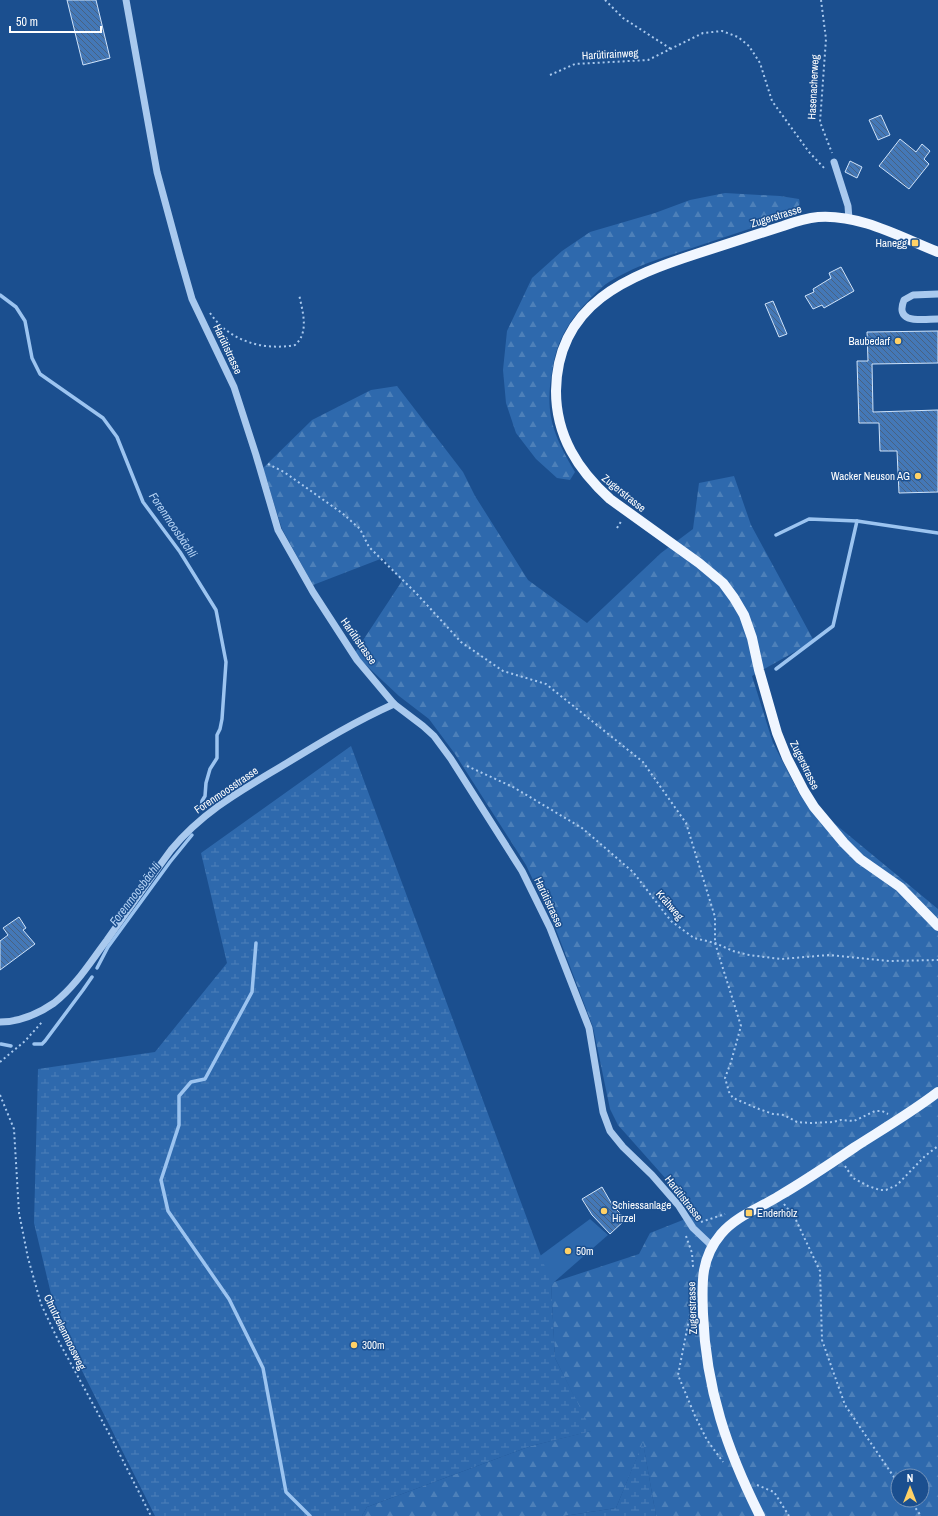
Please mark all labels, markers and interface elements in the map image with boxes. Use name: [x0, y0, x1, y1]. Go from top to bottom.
scale bar: [10, 8, 101, 34]
text: 50 m: [16, 14, 38, 30]
street label: Harütirainweg: [581, 46, 639, 62]
street label: Hasenacherweg: [804, 54, 822, 120]
street label: Zugerstrasse: [749, 202, 803, 230]
place label: Hanegg: [875, 236, 907, 250]
marker: Hanegg: [910, 238, 920, 248]
street label: Harütistrasse: [210, 322, 246, 376]
place label: Baubedarf: [848, 334, 890, 348]
marker: Baubedarf: [893, 336, 903, 346]
place label: Wacker Neuson AG: [831, 469, 910, 483]
street label: Zugerstrasse: [599, 471, 649, 515]
marker: Wacker Neuson AG: [913, 471, 923, 481]
water label: Forenmoosbächli: [145, 489, 201, 561]
street label: Harütistrasse: [338, 615, 380, 667]
street label: Zugerstrasse: [787, 738, 823, 792]
street label: Forenmoosstrasse: [191, 763, 261, 817]
water label: Forenmoosbächli: [106, 859, 164, 929]
street label: Harütistrasse: [531, 875, 567, 929]
street label: Krähweg: [653, 887, 687, 923]
street label: Harütistrasse: [662, 1173, 706, 1223]
place label: Schiessanlage Hirzel: [612, 1198, 671, 1225]
marker: Schiessanlage Hirzel: [599, 1206, 609, 1216]
place label: Enderholz: [757, 1206, 798, 1220]
marker: Enderholz: [744, 1208, 754, 1218]
place label: 50m: [576, 1244, 594, 1258]
marker: 50m: [563, 1246, 573, 1256]
street label: Zugerstrasse: [684, 1281, 700, 1335]
street label: Chrutzelenmoosweg: [41, 1292, 89, 1372]
place label: 300m: [362, 1338, 385, 1352]
marker: 300m: [349, 1340, 359, 1350]
north arrow: [890, 1468, 930, 1508]
text: N: [907, 1471, 913, 1485]

